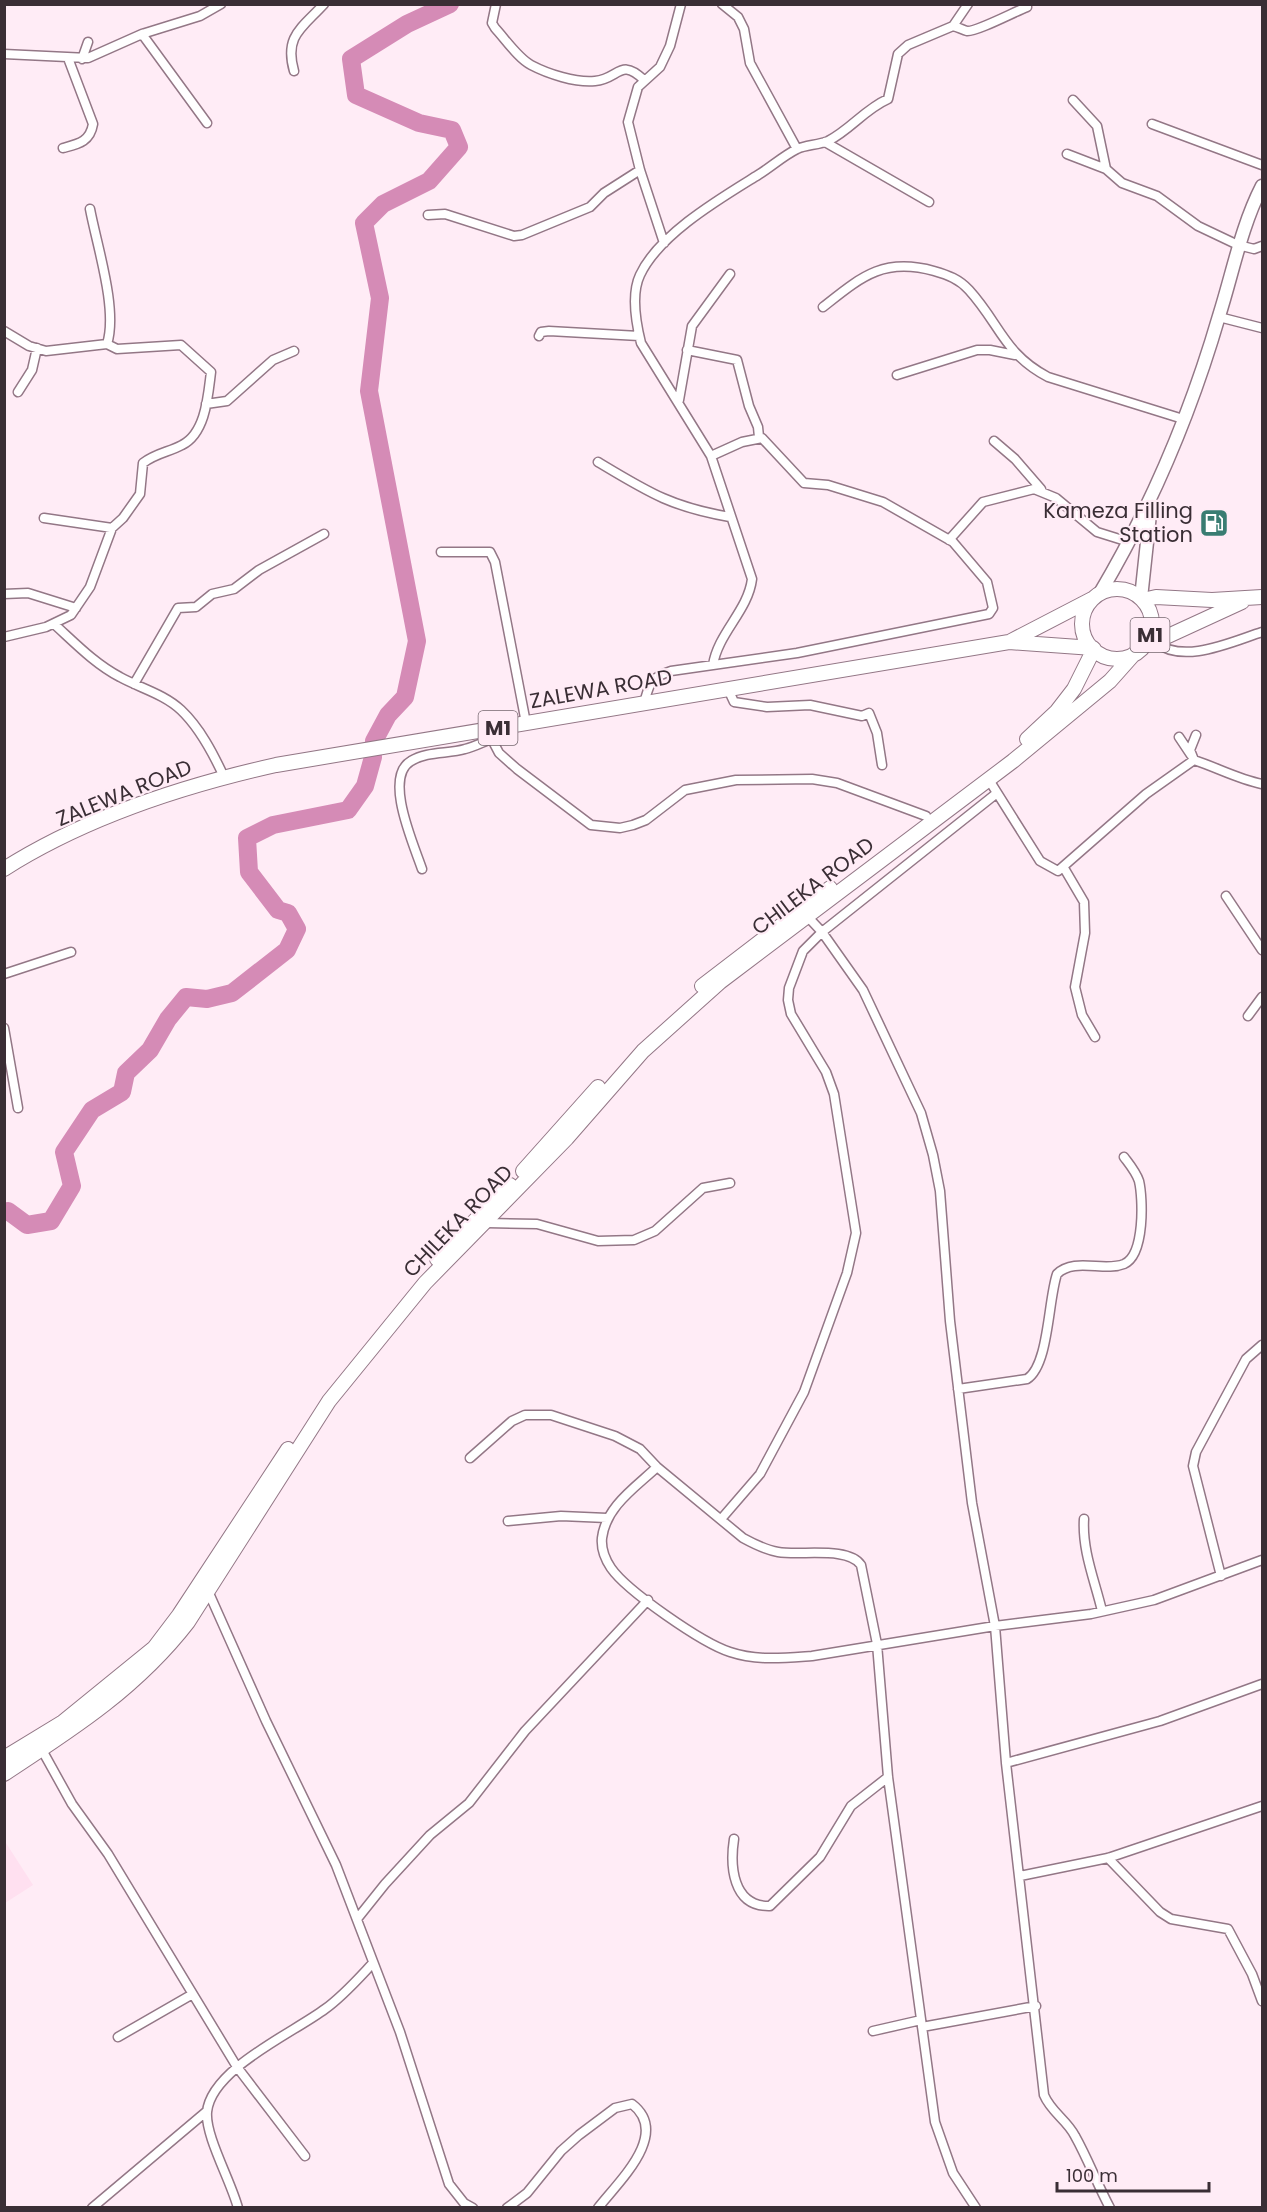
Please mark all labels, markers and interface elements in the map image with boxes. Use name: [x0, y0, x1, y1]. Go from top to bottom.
place label: Kameza Filling Station: [1043, 496, 1193, 549]
fuel station icon: Kameza Filling Station: [1198, 507, 1230, 539]
road number: M1: [1130, 618, 1170, 652]
street label: ZALEWA ROAD: [528, 662, 674, 715]
road number: M1: [478, 711, 518, 745]
street label: ZALEWA ROAD: [52, 752, 196, 833]
street label: CHILEKA ROAD: [746, 830, 880, 941]
street label: CHILEKA ROAD: [396, 1158, 519, 1283]
scale bar: [1057, 2155, 1208, 2193]
text: 100 m: [1066, 2163, 1118, 2188]

